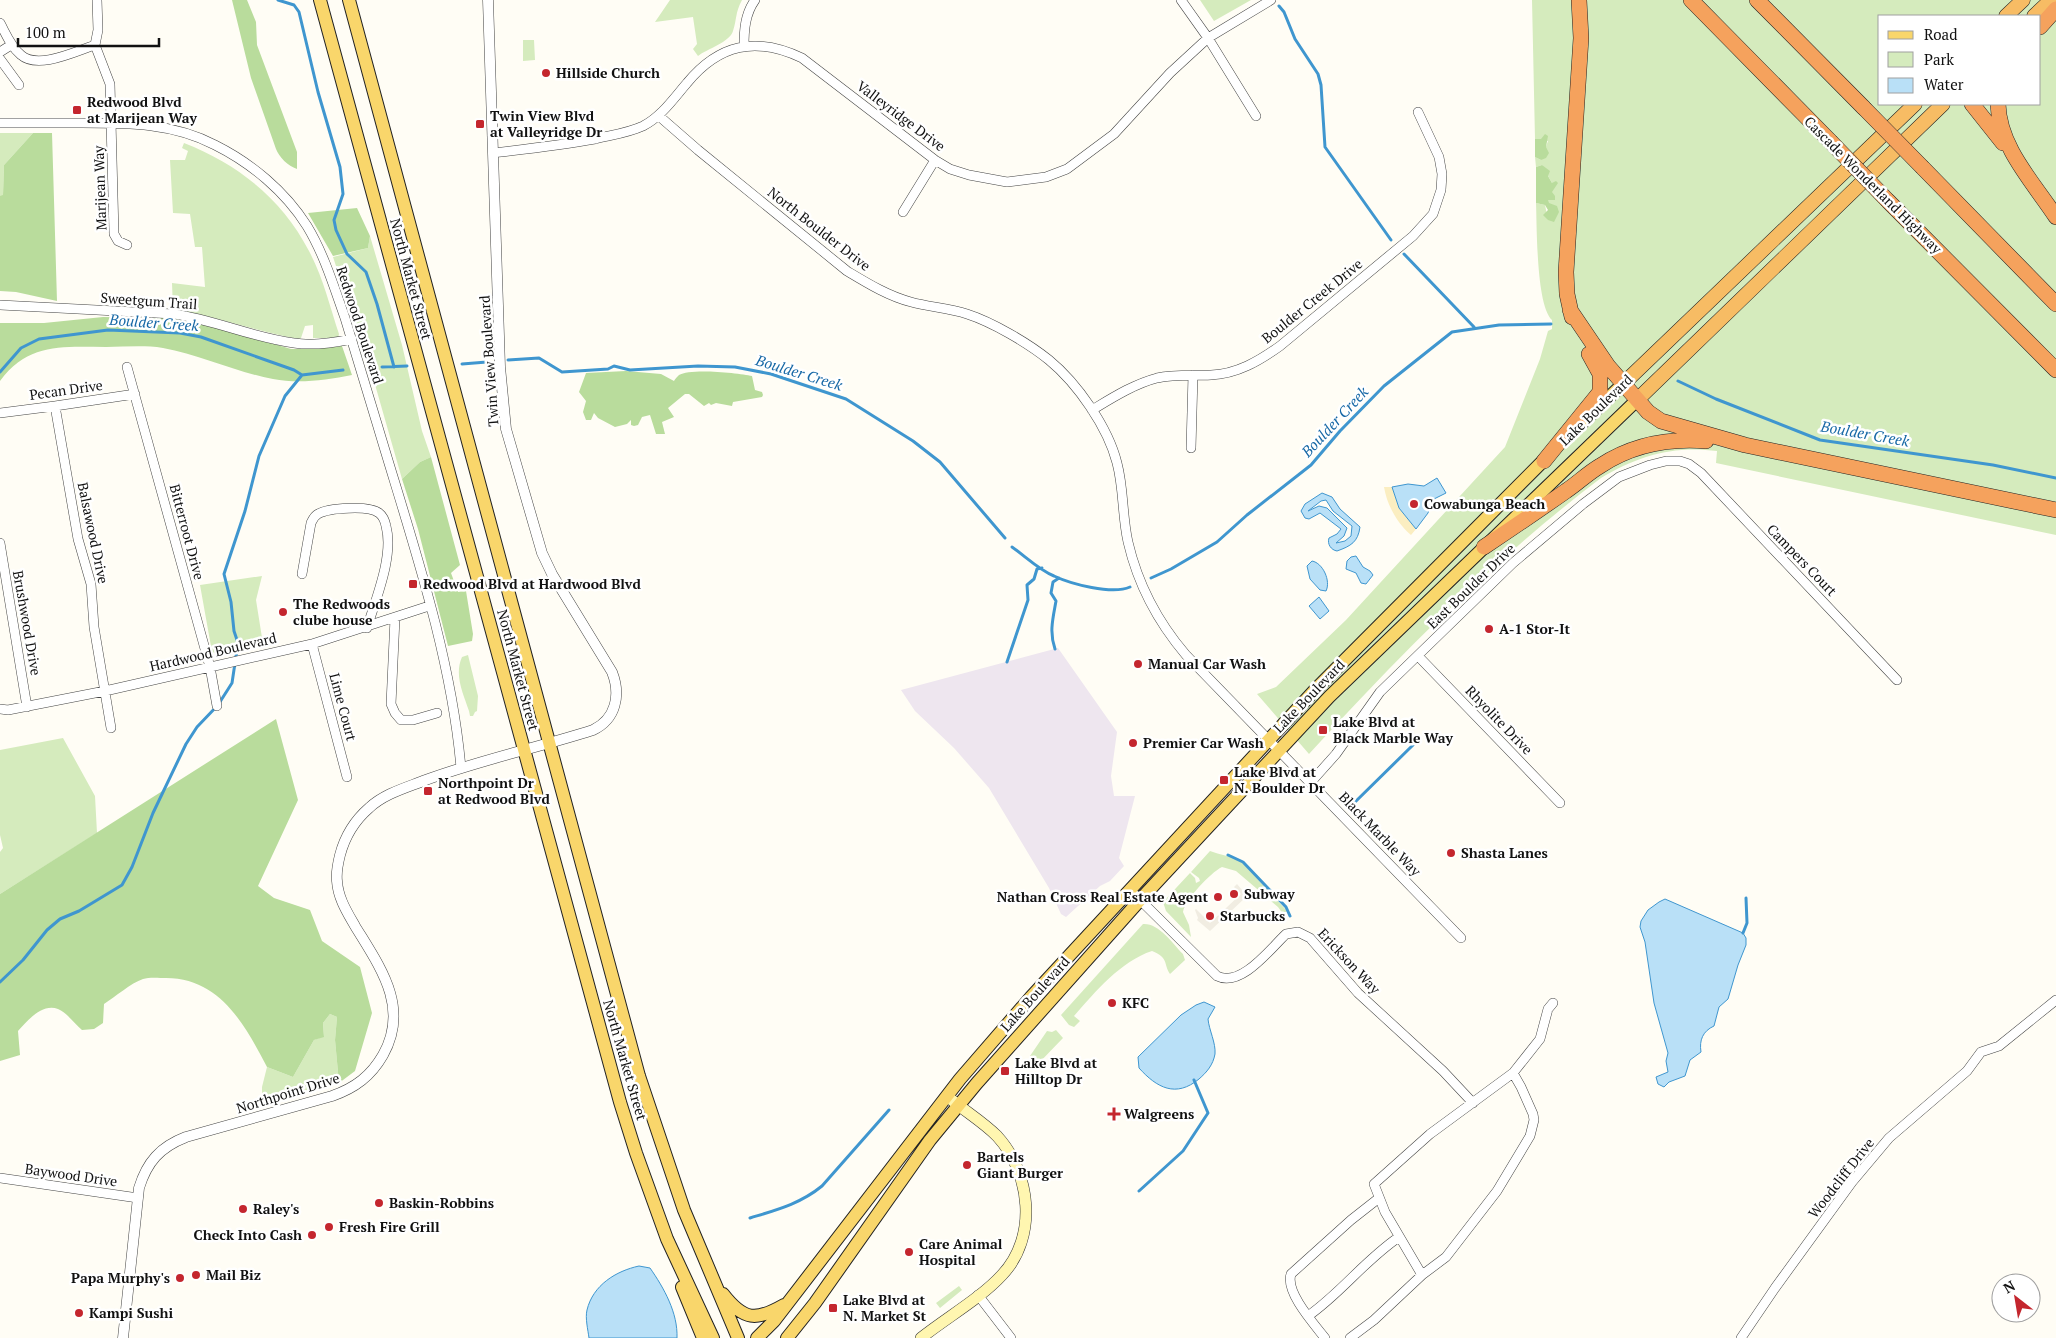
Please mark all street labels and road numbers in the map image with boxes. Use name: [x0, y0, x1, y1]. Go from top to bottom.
street label: Valleyridge Drive: [853, 76, 949, 155]
street label: Cascade Wonderland Highway: [1800, 112, 1947, 258]
street label: Marijean Way: [88, 144, 110, 231]
street label: North Boulder Drive: [764, 182, 875, 275]
street label: North Market Street: [386, 216, 437, 342]
street label: Boulder Creek Drive: [1257, 254, 1366, 347]
street label: Redwood Boulevard: [332, 263, 389, 386]
street label: Sweetgum Trail: [100, 288, 198, 313]
street label: Twin View Boulevard: [474, 295, 503, 427]
street label: Lake Boulevard: [1555, 370, 1637, 449]
street label: Pecan Drive: [28, 375, 104, 404]
street label: Balsawood Drive: [73, 480, 114, 585]
street label: Bitterroot Drive: [166, 482, 209, 582]
street label: Campers Court: [1763, 520, 1842, 600]
street label: East Boulder Drive: [1423, 539, 1519, 633]
street label: Brushwood Drive: [9, 569, 46, 677]
street label: North Market Street: [493, 607, 544, 733]
street label: Hardwood Boulevard: [148, 628, 278, 675]
street label: Lake Boulevard: [1269, 655, 1349, 736]
street label: Lime Court: [325, 671, 362, 744]
street label: Rhyolite Drive: [1462, 681, 1537, 758]
street label: Black Marble Way: [1335, 787, 1426, 881]
street label: Erickson Way: [1314, 924, 1385, 998]
street label: Lake Boulevard: [996, 952, 1074, 1035]
street label: North Market Street: [599, 997, 652, 1123]
street label: Northpoint Drive: [234, 1068, 342, 1117]
street label: Woodcliff Drive: [1803, 1134, 1878, 1222]
street label: Baywood Drive: [24, 1159, 119, 1190]

